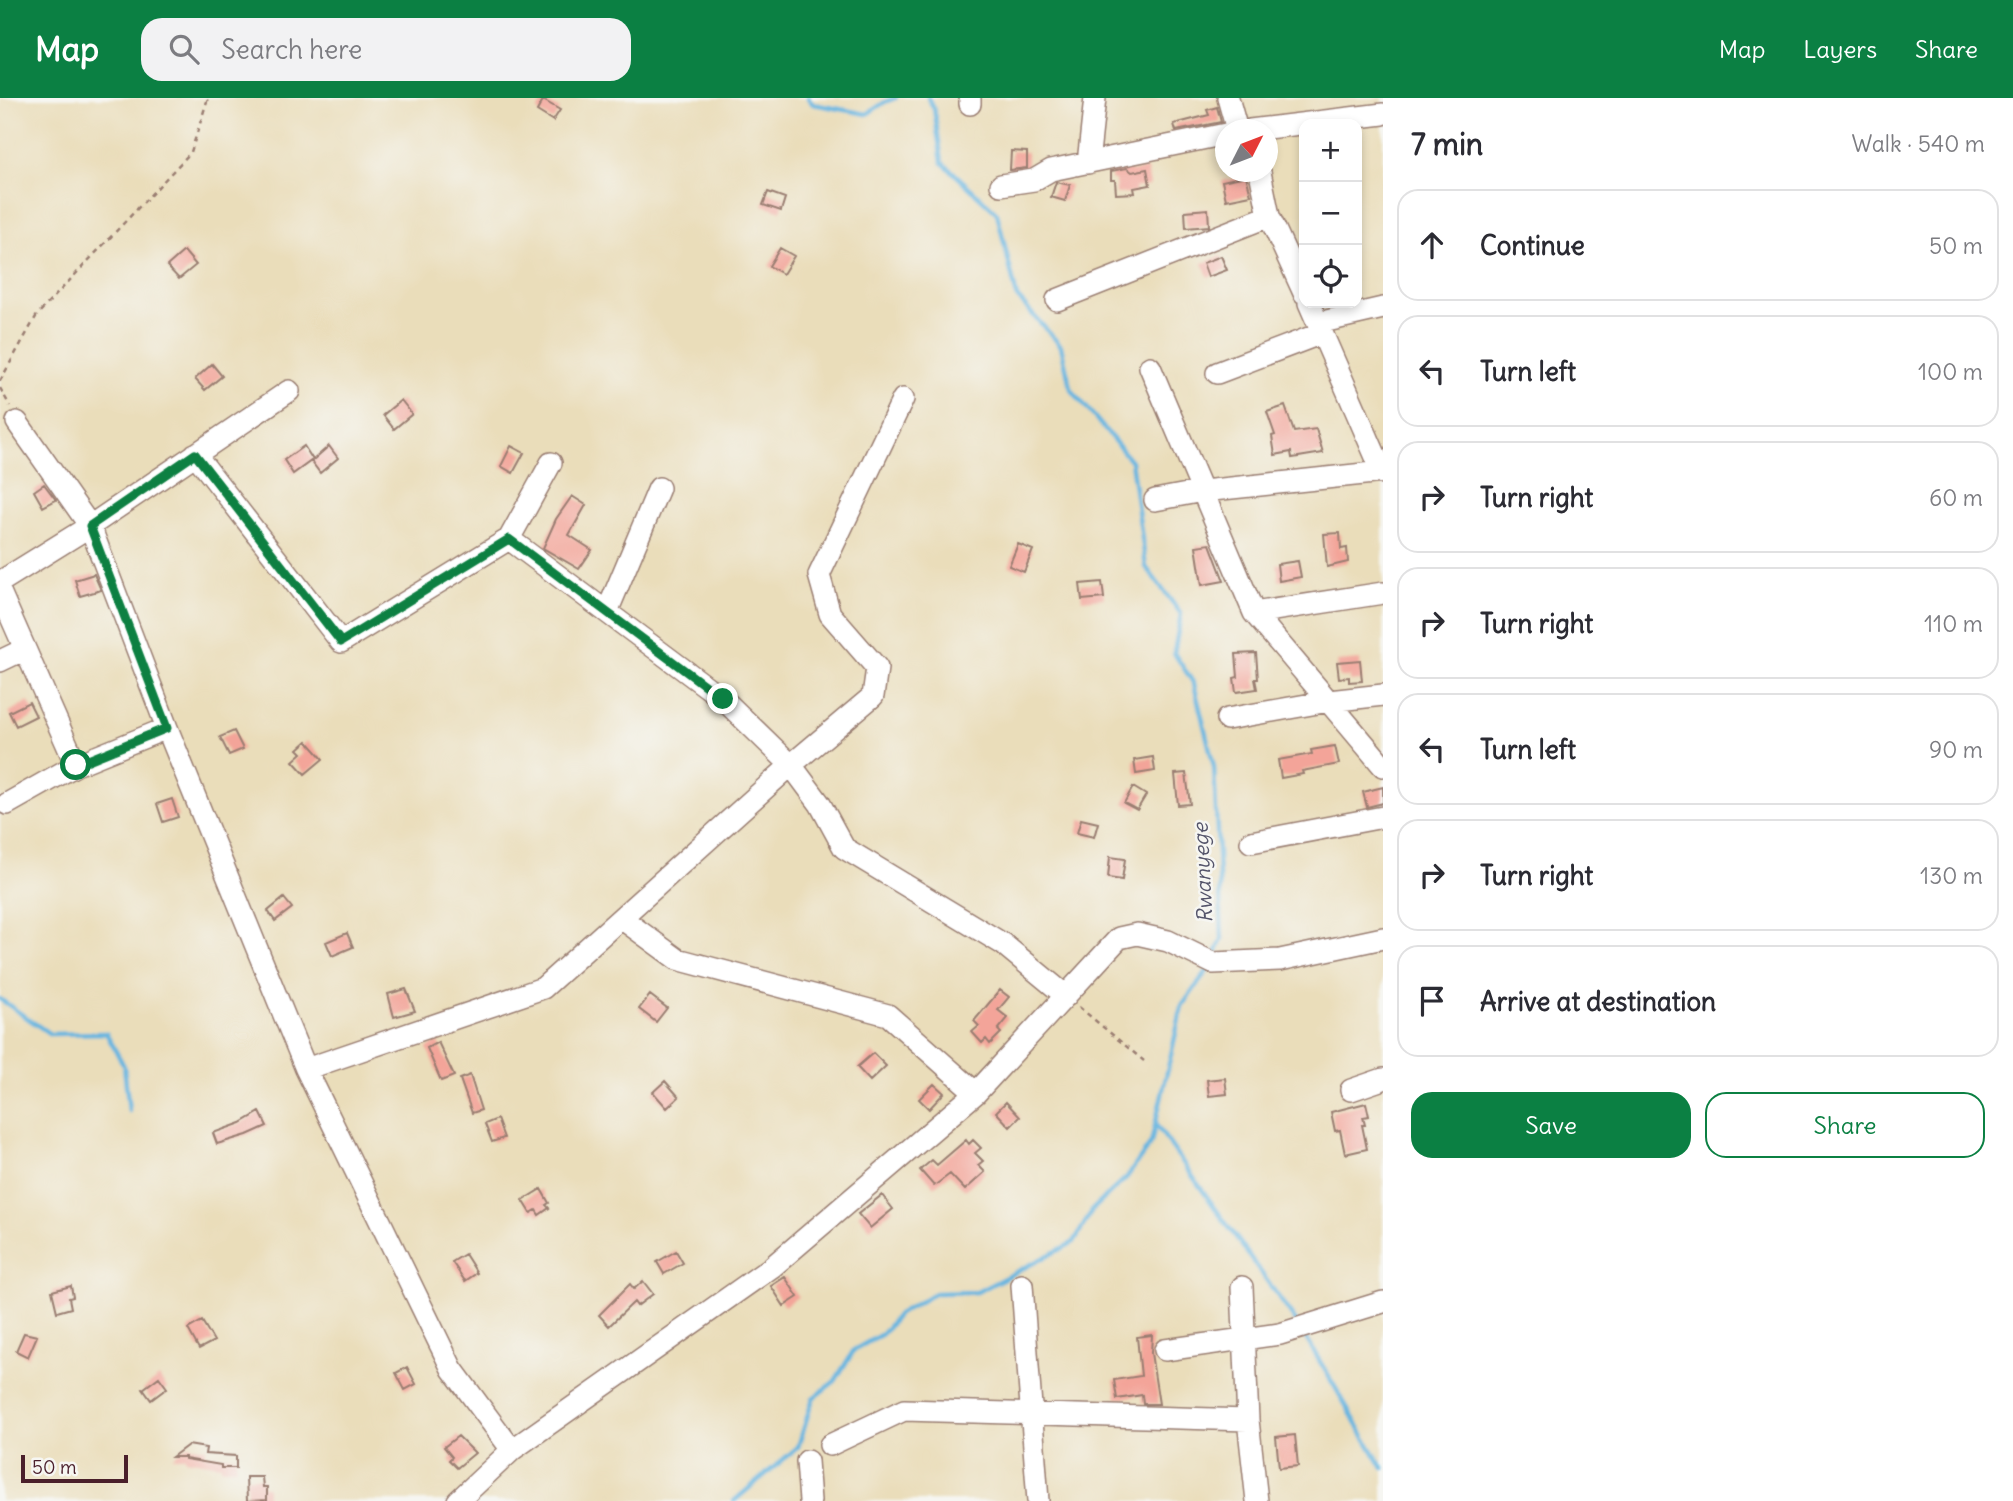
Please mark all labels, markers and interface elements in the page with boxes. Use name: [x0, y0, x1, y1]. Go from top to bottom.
search box: [141, 18, 631, 81]
text: Map: [35, 28, 99, 70]
icon: search: [165, 30, 203, 68]
text: Search here: [221, 33, 362, 66]
text: Map: [1719, 34, 1765, 64]
text: Layers: [1803, 34, 1877, 64]
text: Share: [1915, 34, 1978, 64]
north arrow: [1215, 119, 1278, 182]
map controls: [1299, 119, 1362, 308]
button: +: [1299, 119, 1362, 182]
text: 7 min: [1411, 125, 1483, 163]
text: Walk · 540 m: [1851, 129, 1985, 158]
button: −: [1299, 182, 1362, 245]
icon: ahead: [1413, 226, 1451, 264]
text: Continue: [1480, 229, 1585, 262]
text: 50 m: [1929, 231, 1983, 260]
button: locate: [1299, 245, 1362, 308]
icon: left: [1413, 352, 1451, 390]
text: Turn left: [1480, 355, 1576, 388]
text: 100 m: [1918, 357, 1983, 386]
icon: right: [1413, 478, 1451, 516]
text: Turn right: [1480, 481, 1593, 514]
text: 60 m: [1929, 483, 1983, 512]
icon: right: [1413, 604, 1451, 642]
text: Turn right: [1480, 607, 1593, 640]
text: 110 m: [1924, 609, 1983, 638]
route end: [707, 683, 738, 714]
icon: left: [1413, 730, 1451, 768]
text: Turn left: [1480, 733, 1576, 766]
text: 90 m: [1929, 735, 1983, 764]
route start: [60, 749, 91, 780]
water label: Rwanyege: [1186, 821, 1219, 924]
icon: right: [1413, 856, 1451, 894]
text: Turn right: [1480, 859, 1593, 892]
text: 130 m: [1920, 861, 1983, 890]
icon: arrive: [1413, 982, 1451, 1020]
text: Arrive at destination: [1480, 985, 1716, 1018]
button: Save: [1411, 1092, 1691, 1158]
button: Share: [1705, 1092, 1985, 1158]
scale bar: [21, 1452, 128, 1484]
text: 50 m: [32, 1455, 77, 1479]

